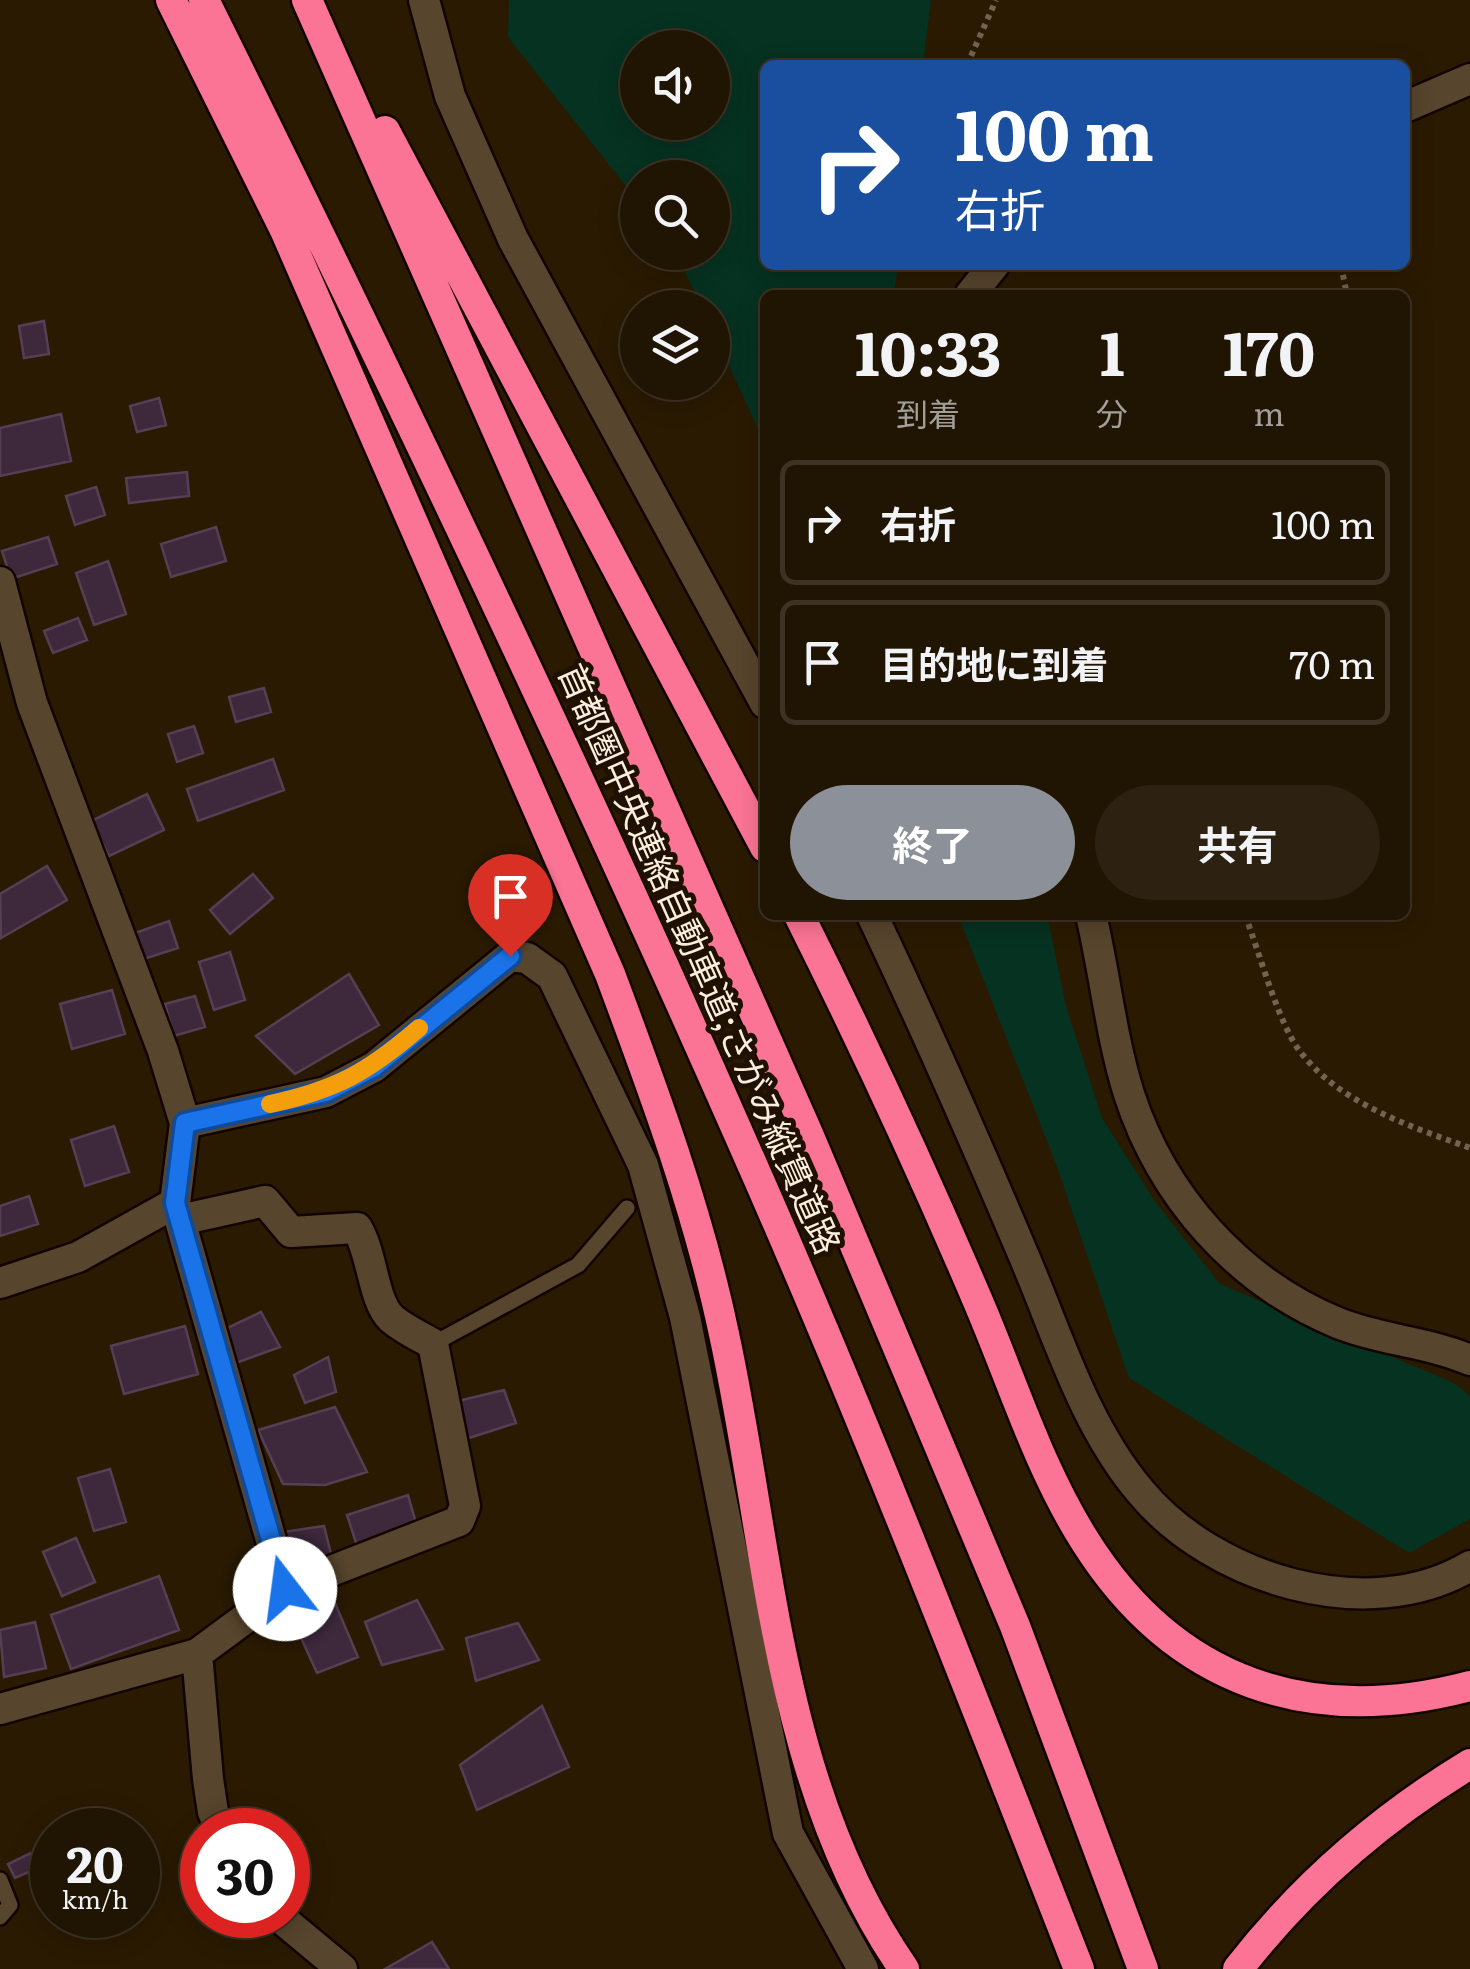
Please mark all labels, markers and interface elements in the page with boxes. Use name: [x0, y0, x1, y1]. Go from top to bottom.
map controls: [620, 30, 730, 400]
button: sound: [620, 30, 730, 140]
text: 100 m: [955, 79, 1154, 183]
icon: right: [790, 100, 920, 230]
button: search: [620, 160, 730, 270]
text: 右折: [955, 174, 1045, 241]
button: layers: [620, 290, 730, 400]
text: 10:33: [855, 305, 1001, 394]
text: 1: [1100, 305, 1125, 394]
text: 170: [1223, 305, 1315, 394]
text: 到着: [896, 388, 960, 436]
text: 分: [1096, 388, 1128, 436]
text: m: [1254, 388, 1285, 436]
text: 右折: [880, 494, 956, 551]
text: 100 m: [1271, 494, 1375, 551]
icon: right: [795, 495, 850, 550]
text: 目的地に到着: [880, 634, 1108, 691]
text: 70 m: [1289, 634, 1375, 691]
icon: arrive: [795, 635, 850, 690]
street label: 首都圏中央連絡自動車道;さがみ縦貫道路: [548, 654, 856, 1261]
button: 終了: [790, 785, 1075, 900]
button: 共有: [1095, 785, 1380, 900]
pin: [468, 854, 553, 957]
icon: arrive: [483, 869, 538, 924]
position arrow: [233, 1537, 337, 1641]
speed limit sign: 30: [180, 1808, 310, 1938]
text: 20: [66, 1824, 124, 1898]
text: km/h: [62, 1880, 128, 1917]

